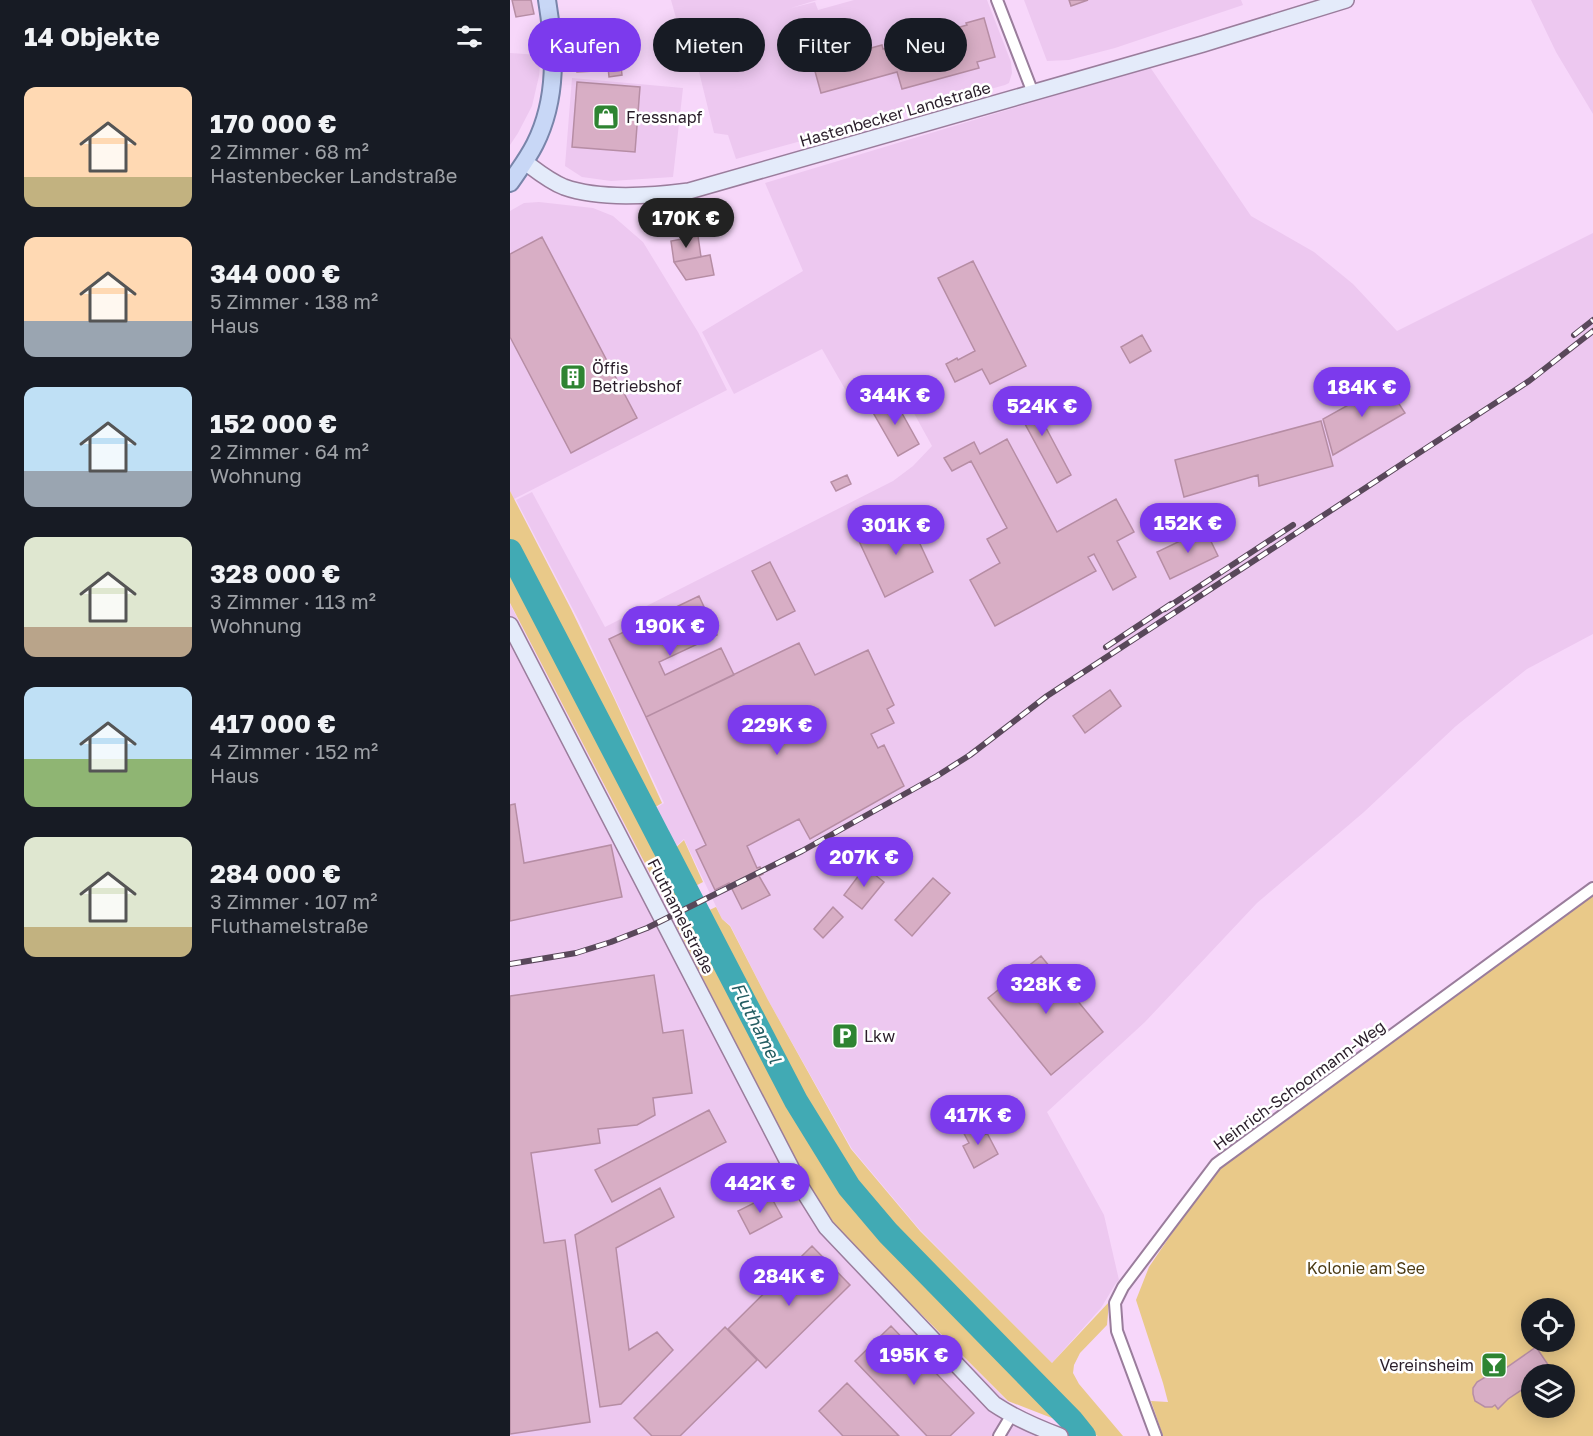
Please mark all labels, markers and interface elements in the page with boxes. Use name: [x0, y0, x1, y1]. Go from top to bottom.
chip: Kaufen: [528, 18, 641, 72]
chip: Mieten: [653, 18, 765, 72]
chip: Filter: [777, 18, 872, 72]
chip: Neu: [884, 18, 967, 72]
icon: filters: [453, 20, 486, 53]
text: 14 Objekte: [24, 21, 160, 52]
street label: Hastenbecker Landstraße: [797, 77, 993, 151]
shop icon: Fressnapf: [591, 102, 621, 132]
place label: Fressnapf: [626, 107, 702, 127]
text: 170 000 €: [210, 108, 337, 139]
icon: home: [72, 111, 144, 183]
text: 2 Zimmer · 68 m²: [210, 139, 369, 163]
text: Hastenbecker Landstraße: [210, 163, 457, 187]
pin: 170K €: [637, 198, 735, 249]
text: 170K €: [652, 205, 720, 229]
text: 344 000 €: [210, 258, 340, 289]
icon: home: [72, 261, 144, 333]
text: 5 Zimmer · 138 m²: [210, 289, 378, 313]
text: Haus: [210, 313, 259, 337]
place label: Öffis Betriebshof: [592, 358, 682, 396]
building icon: Öffis Betriebshof: [558, 362, 588, 392]
pin: 184K €: [1313, 367, 1411, 418]
text: 184K €: [1327, 374, 1397, 398]
pin: 344K €: [846, 375, 944, 426]
text: 344K €: [860, 382, 930, 406]
pin: 524K €: [993, 386, 1091, 437]
text: 524K €: [1007, 393, 1077, 417]
text: 152 000 €: [210, 408, 337, 439]
icon: home: [72, 411, 144, 483]
text: 2 Zimmer · 64 m²: [210, 439, 369, 463]
text: Wohnung: [210, 463, 302, 487]
pin: 152K €: [1139, 503, 1237, 554]
pin: 301K €: [847, 505, 945, 556]
text: 152K €: [1154, 510, 1222, 534]
text: 301K €: [861, 512, 931, 536]
text: 328 000 €: [210, 558, 340, 589]
icon: home: [72, 561, 144, 633]
text: 3 Zimmer · 113 m²: [210, 589, 376, 613]
pin: 190K €: [621, 606, 719, 657]
text: Wohnung: [210, 613, 302, 637]
text: 190K €: [635, 613, 705, 637]
pin: 229K €: [728, 705, 826, 756]
text: 417 000 €: [210, 708, 336, 739]
icon: home: [72, 711, 144, 783]
text: 229K €: [742, 712, 812, 736]
text: 4 Zimmer · 152 m²: [210, 739, 378, 763]
text: Haus: [210, 763, 259, 787]
pin: 207K €: [815, 837, 913, 888]
text: 207K €: [829, 844, 899, 868]
street label: Fluthamelstraße: [643, 855, 719, 977]
text: 284 000 €: [210, 858, 341, 889]
icon: home: [72, 861, 144, 933]
text: 3 Zimmer · 107 m²: [210, 889, 377, 913]
text: Fluthamelstraße: [210, 913, 368, 937]
pin: 328K €: [997, 964, 1095, 1015]
text: 328K €: [1011, 971, 1081, 995]
water label: Fluthamel: [727, 978, 787, 1068]
street label: Heinrich-Schoormann-Weg: [1209, 1016, 1389, 1154]
parking icon: Lkw: [830, 1021, 860, 1051]
place label: Lkw: [864, 1026, 895, 1046]
pin: 417K €: [929, 1095, 1027, 1146]
text: 417K €: [944, 1102, 1012, 1126]
pin: 442K €: [711, 1163, 809, 1214]
text: 442K €: [725, 1170, 795, 1194]
pin: 284K €: [740, 1256, 838, 1307]
park label: Kolonie am See: [1307, 1258, 1425, 1278]
text: 284K €: [753, 1263, 825, 1287]
map controls: [1521, 1298, 1575, 1418]
button: locate: [1521, 1298, 1575, 1352]
pin: 195K €: [865, 1335, 963, 1386]
text: 195K €: [880, 1342, 948, 1366]
bar icon: Vereinsheim: [1479, 1350, 1509, 1380]
place label: Vereinsheim: [1379, 1355, 1474, 1375]
button: layers: [1521, 1364, 1575, 1418]

